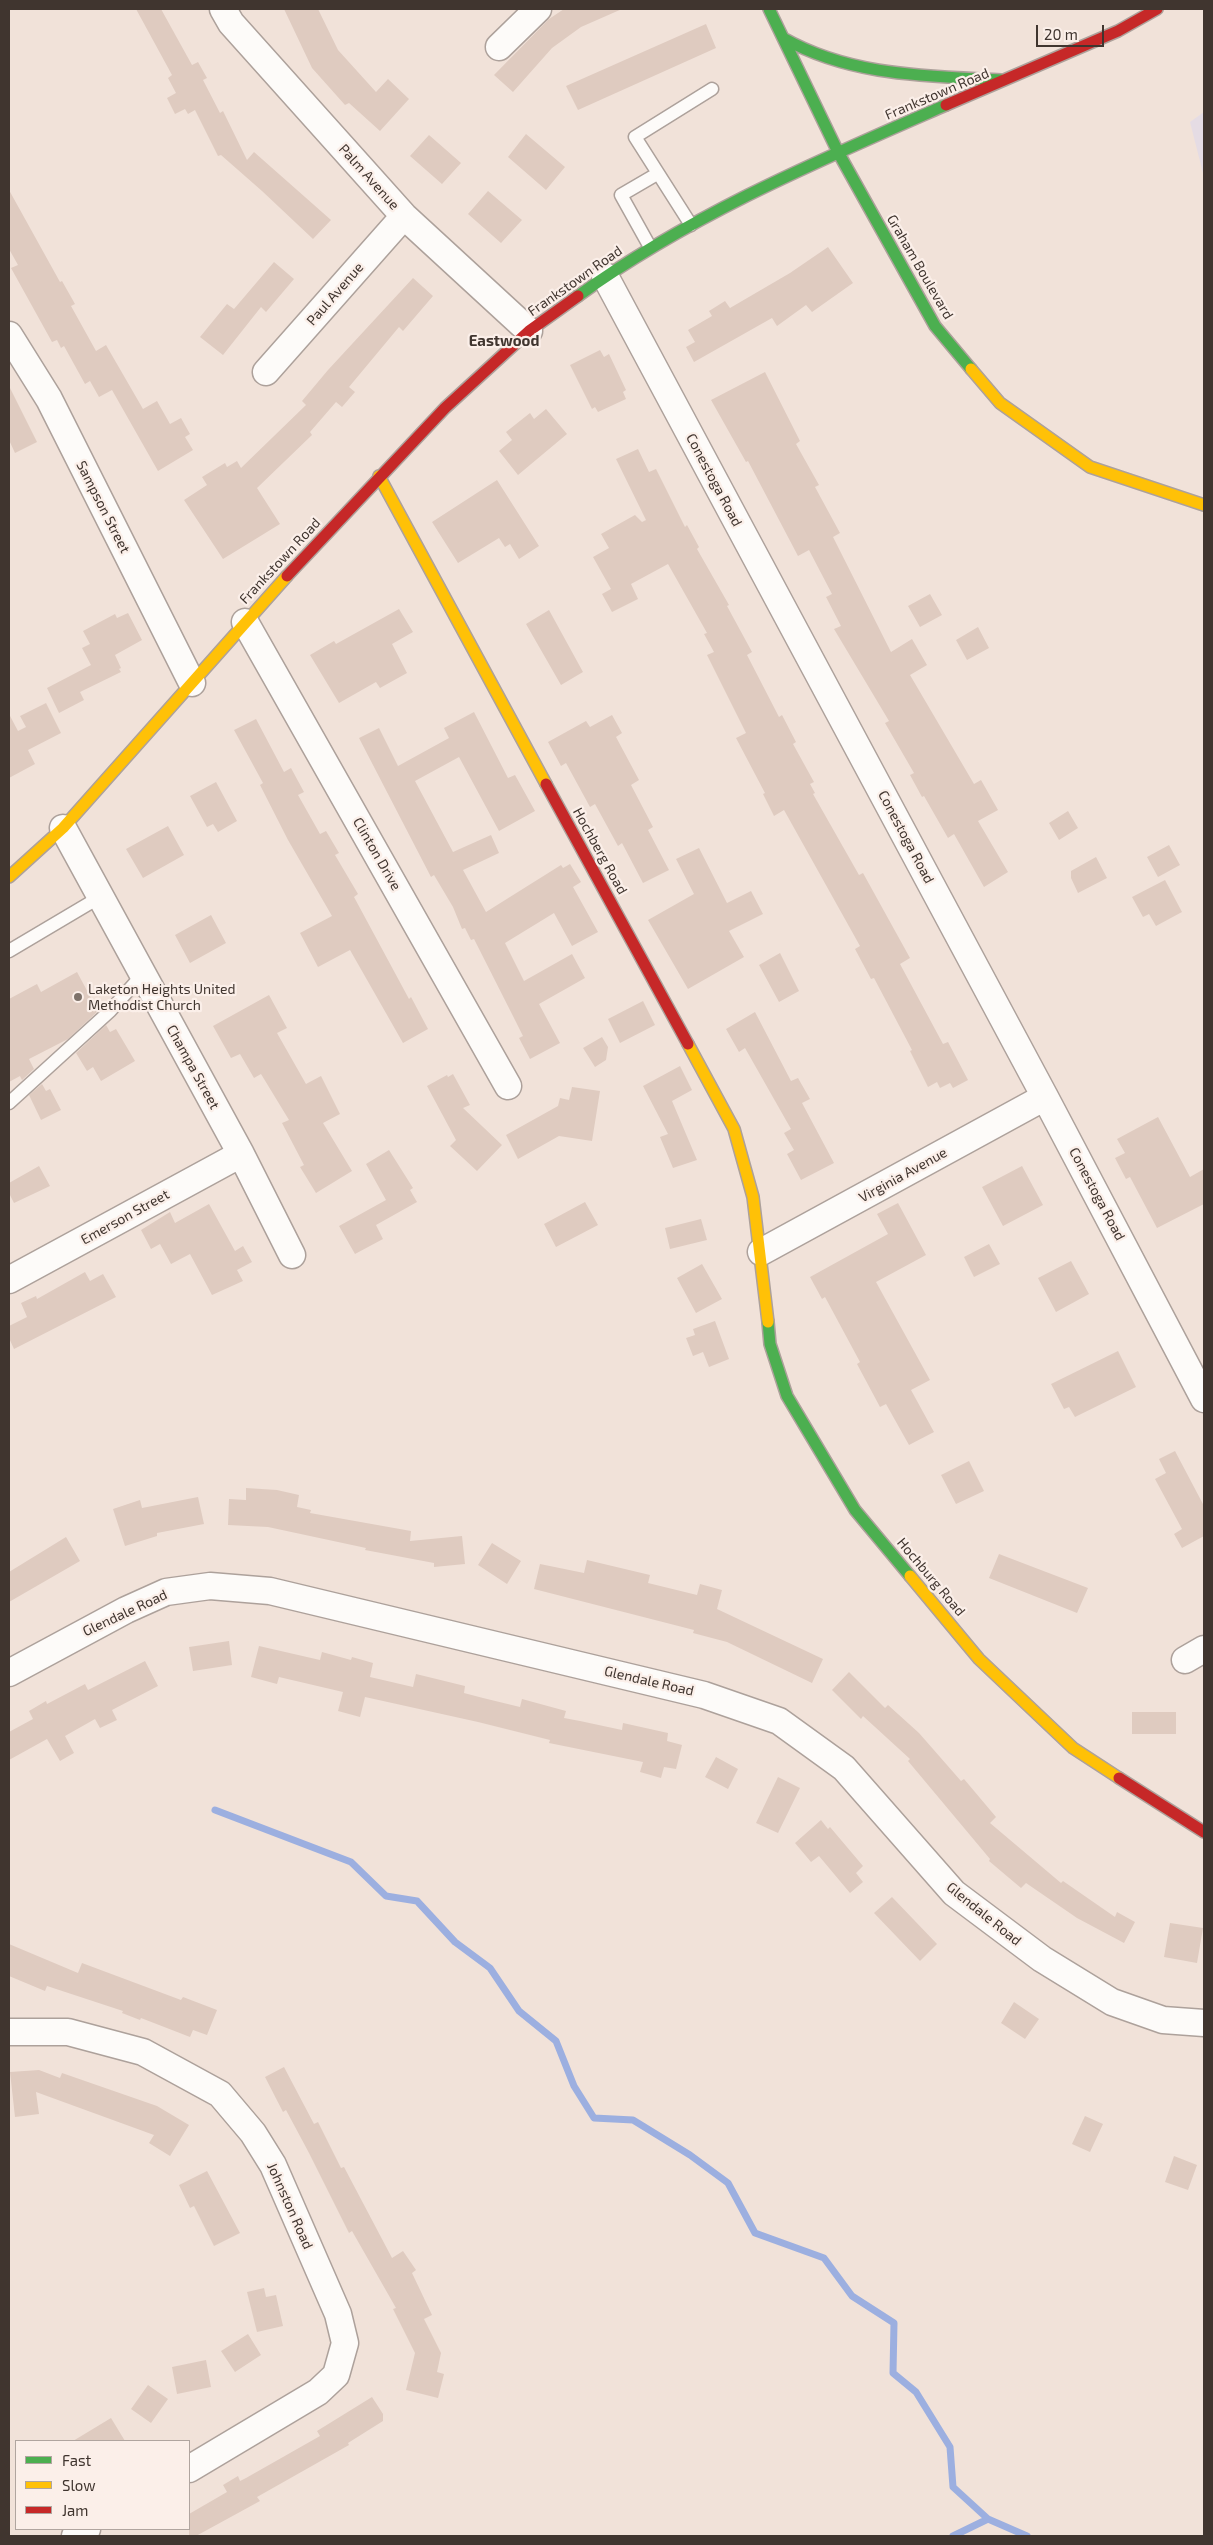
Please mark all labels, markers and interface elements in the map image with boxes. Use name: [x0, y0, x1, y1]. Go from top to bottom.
scale bar: [1038, 15, 1106, 47]
text: 20 m: [1044, 25, 1078, 43]
street label: Frankstown Road: [883, 65, 991, 123]
street label: Palm Avenue: [335, 141, 403, 213]
street label: Graham Boulevard: [883, 212, 957, 322]
street label: Frankstown Road: [525, 242, 625, 320]
street label: Paul Avenue: [303, 259, 367, 329]
district label: Eastwood: [469, 332, 539, 350]
street label: Conestoga Road: [682, 431, 746, 529]
street label: Sampson Street: [73, 458, 133, 556]
street label: Frankstown Road: [236, 515, 324, 607]
street label: Conestoga Road: [874, 788, 938, 886]
street label: Hochberg Road: [569, 805, 631, 897]
street label: Clinton Drive: [349, 814, 405, 894]
place label: Laketon Heights United Methodist Church: [88, 981, 236, 1014]
marker: Laketon Heights United Methodist Church: [72, 991, 84, 1003]
street label: Champa Street: [163, 1022, 223, 1112]
street label: Virginia Avenue: [856, 1144, 950, 1206]
street label: Conestoga Road: [1065, 1145, 1129, 1243]
street label: Emerson Street: [78, 1186, 172, 1248]
street label: Hochburg Road: [893, 1534, 969, 1620]
street label: Glendale Road: [80, 1586, 170, 1640]
street label: Glendale Road: [603, 1663, 695, 1699]
street label: Glendale Road: [943, 1879, 1025, 1949]
street label: Johnston Road: [263, 2160, 317, 2252]
legend: [15, 2440, 190, 2530]
text: Fast: [62, 2451, 91, 2469]
text: Slow: [62, 2476, 96, 2494]
text: Jam: [62, 2501, 88, 2519]

